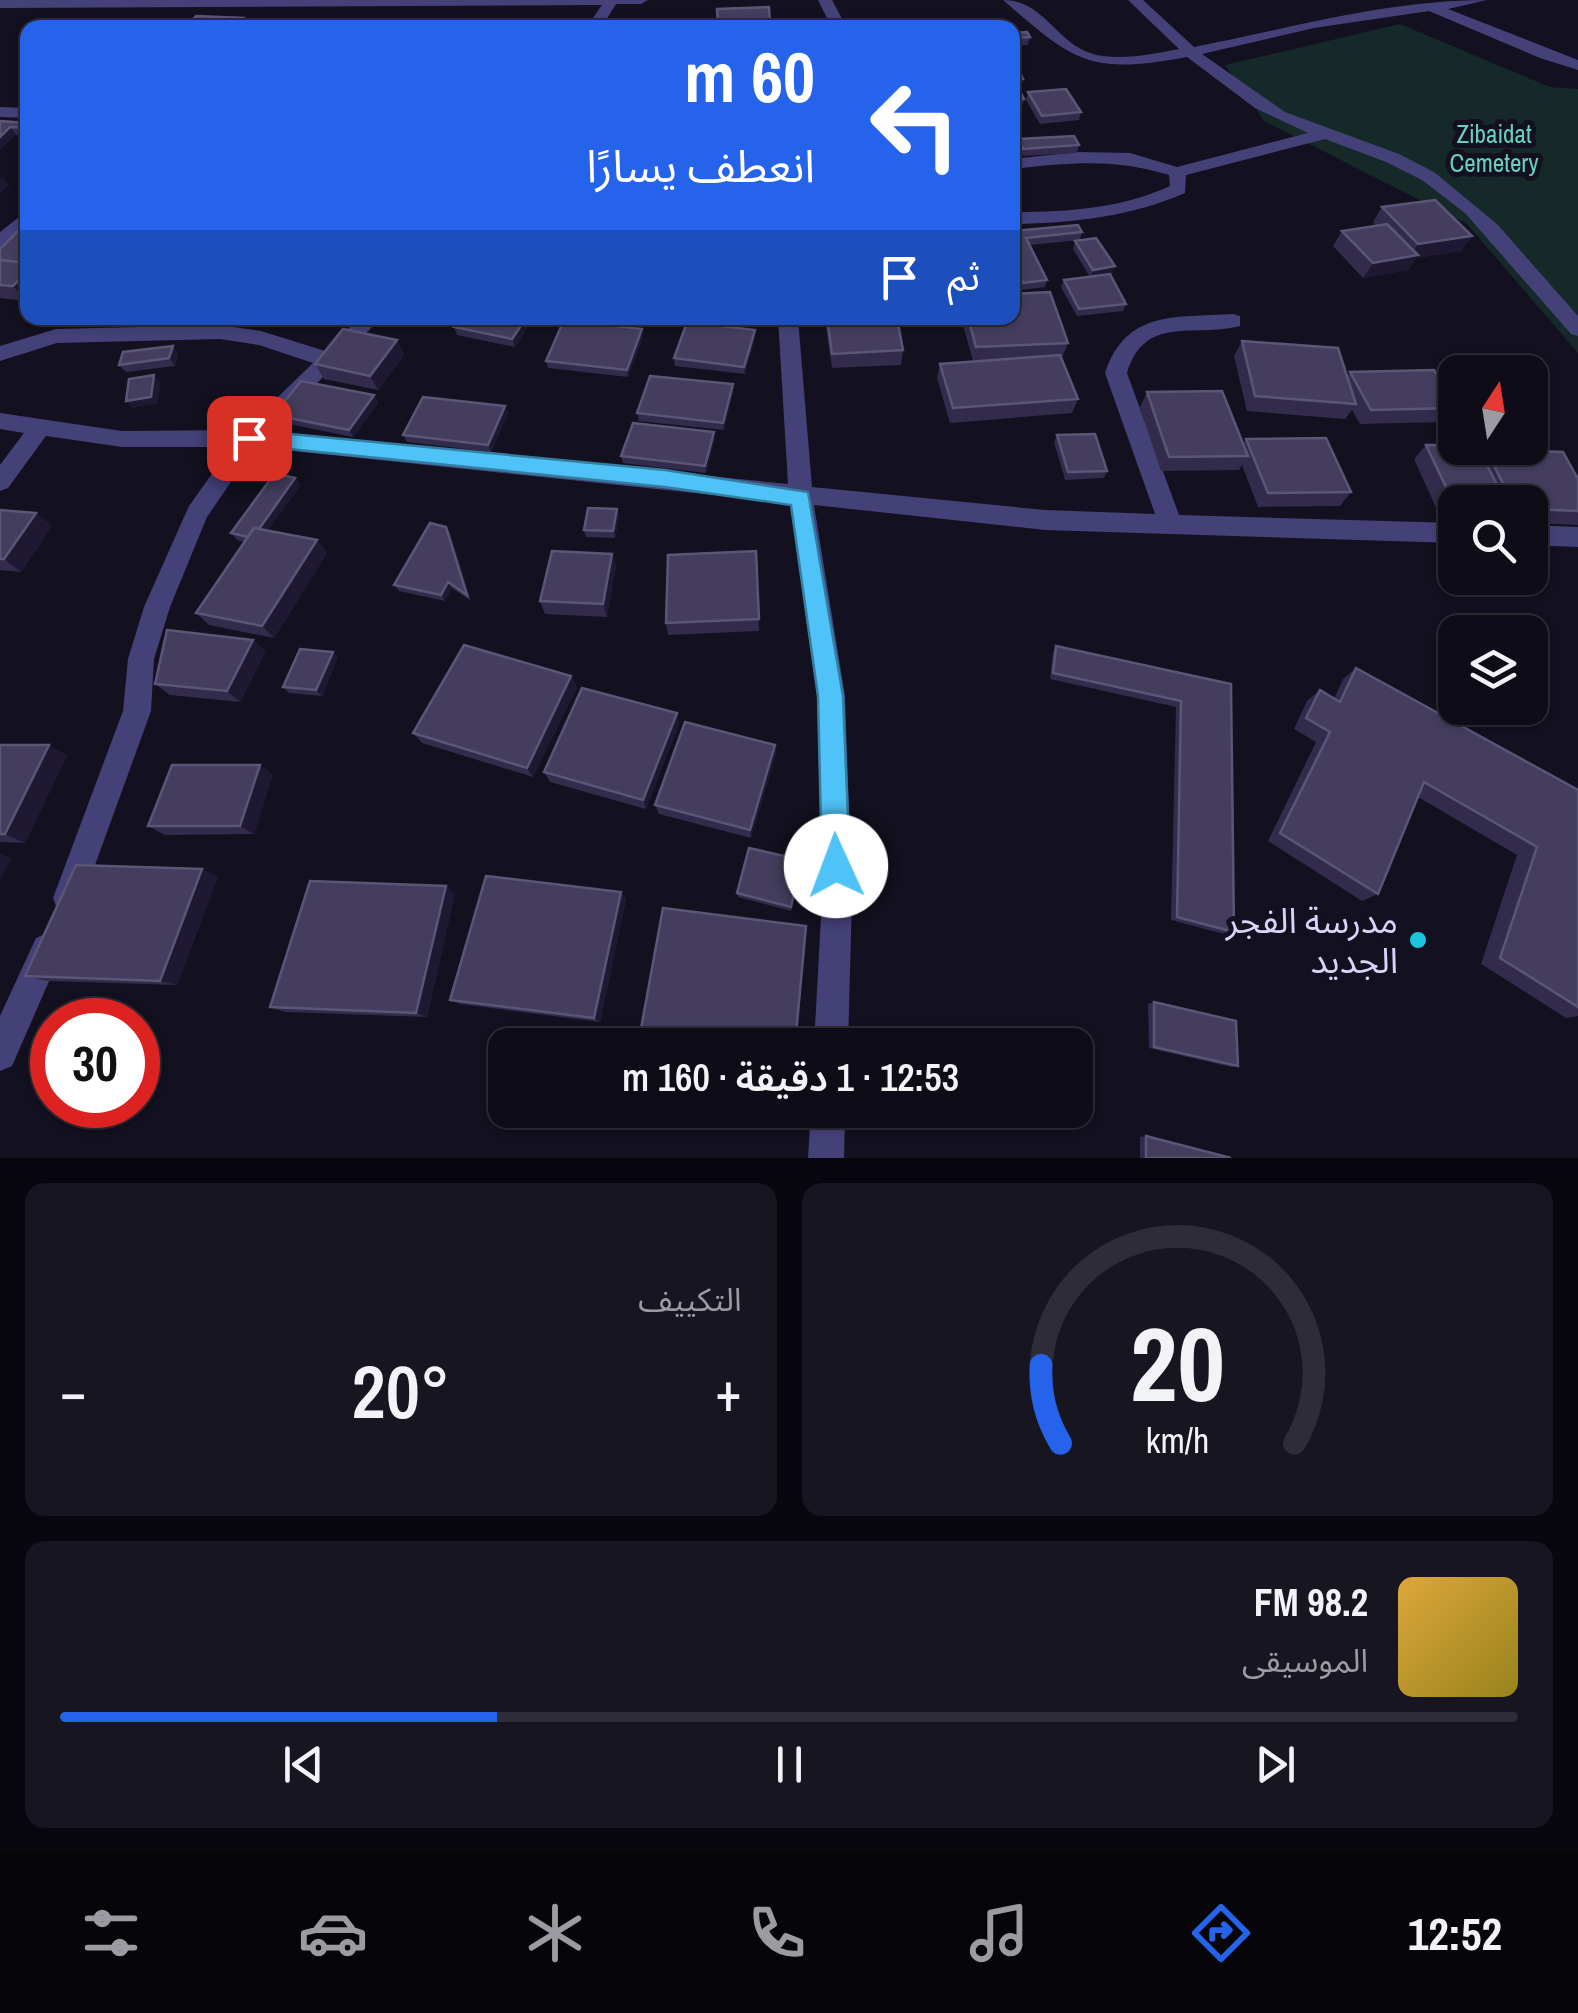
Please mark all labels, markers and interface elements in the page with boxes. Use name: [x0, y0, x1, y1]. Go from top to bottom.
text: 60 m: [684, 30, 815, 124]
icon: left: [850, 60, 980, 190]
park label: Zibaidat Cemetery: [1450, 117, 1539, 180]
text: انعطف يسارًا: [586, 135, 815, 196]
icon: arrive: [872, 250, 927, 305]
text: ثم: [947, 251, 980, 302]
north arrow: [1438, 355, 1548, 465]
map controls: [1438, 355, 1548, 725]
pin: [207, 396, 292, 481]
icon: arrive: [222, 411, 277, 466]
button: search: [1438, 485, 1548, 595]
button: layers: [1438, 615, 1548, 725]
position arrow: [784, 814, 888, 918]
place label: مدرسة الفجر الجديد: [1225, 897, 1398, 984]
marker: مدرسة الفجر الجديد: [1407, 929, 1429, 951]
speed limit sign: 30: [30, 998, 160, 1128]
text: 12:53 · 1 دقيقة · 160 m: [622, 1052, 959, 1103]
text: التكييف: [638, 1278, 742, 1321]
text: 20: [1130, 1293, 1225, 1433]
text: 20°: [352, 1340, 450, 1441]
text: −: [60, 1354, 86, 1428]
text: +: [715, 1354, 742, 1428]
text: km/h: [1145, 1416, 1209, 1464]
text: 98.2 FM: [1254, 1577, 1368, 1628]
text: الموسيقى: [1242, 1639, 1368, 1682]
icon: previous: [276, 1737, 331, 1792]
icon: pause: [762, 1737, 817, 1792]
icon: next: [1248, 1737, 1303, 1792]
icon: filters: [76, 1898, 146, 1968]
icon: car: [298, 1898, 368, 1968]
icon: climate: [520, 1898, 590, 1968]
icon: phone: [742, 1898, 812, 1968]
icon: music: [964, 1898, 1034, 1968]
icon: directions: [1186, 1898, 1256, 1968]
text: 12:52: [1408, 1903, 1502, 1964]

